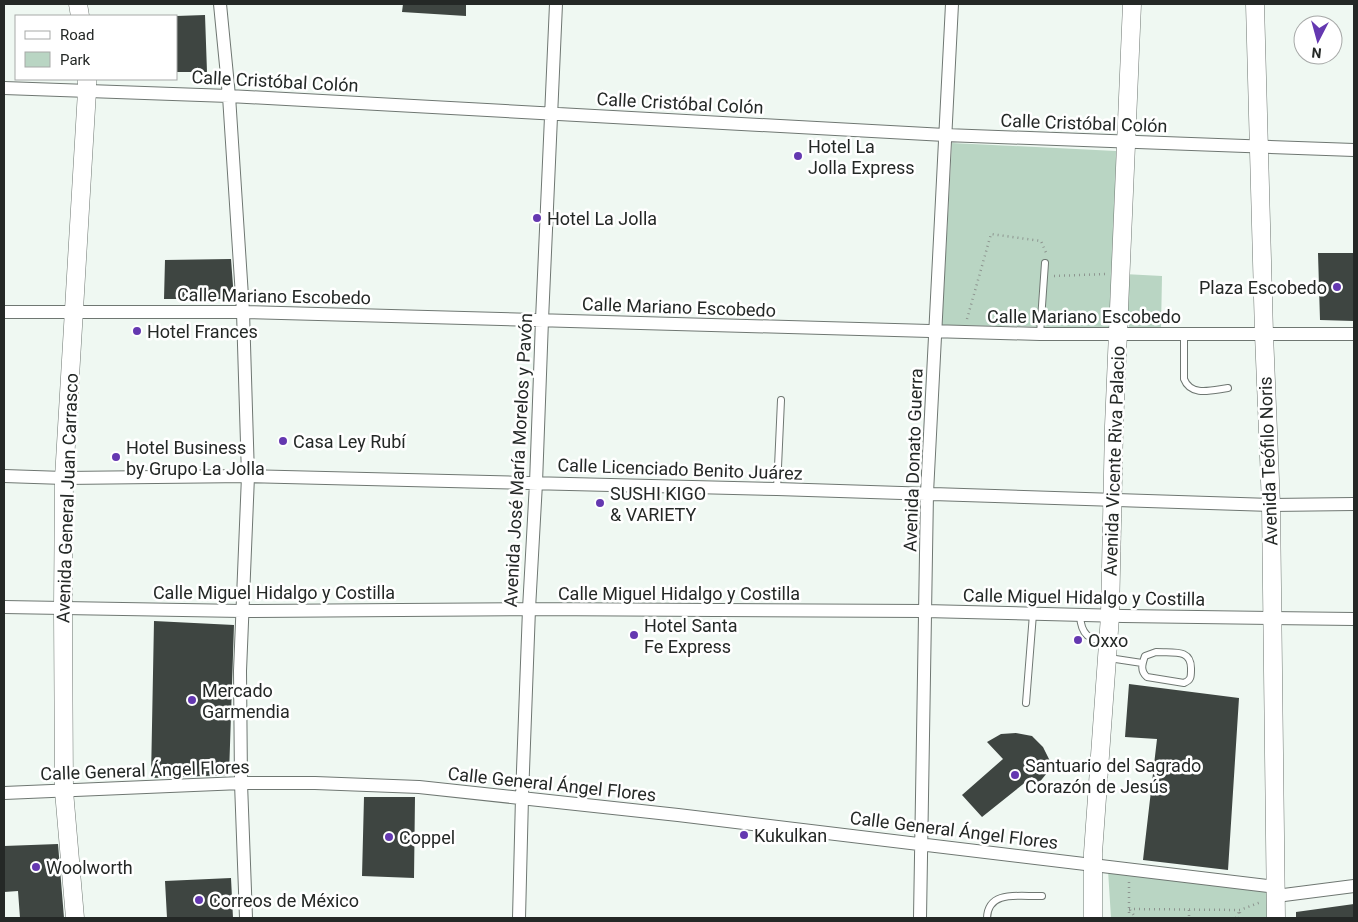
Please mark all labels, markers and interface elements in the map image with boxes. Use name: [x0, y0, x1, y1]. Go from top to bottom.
legend: [15, 15, 178, 80]
north arrow: [1293, 15, 1343, 65]
text: Road: [60, 26, 94, 44]
text: N: [1311, 44, 1322, 61]
text: Park: [60, 51, 91, 69]
street label: Calle Cristóbal Colón: [191, 66, 359, 96]
street label: Calle Cristóbal Colón: [596, 88, 764, 118]
street label: Calle Cristóbal Colón: [1000, 110, 1168, 136]
place label: Hotel La Jolla Express: [808, 136, 915, 178]
marker: Hotel La Jolla Express: [792, 150, 804, 162]
place label: Hotel La Jolla: [547, 208, 657, 229]
marker: Hotel La Jolla: [531, 212, 543, 224]
place label: Plaza Escobedo: [1199, 277, 1327, 298]
marker: Plaza Escobedo: [1331, 281, 1343, 293]
street label: Calle Mariano Escobedo: [177, 284, 371, 308]
street label: Calle Mariano Escobedo: [582, 293, 776, 321]
street label: Calle Mariano Escobedo: [987, 306, 1181, 327]
street label: Avenida José María Morelos y Pavón: [500, 312, 536, 608]
place label: Hotel Frances: [147, 321, 258, 342]
marker: Hotel Frances: [131, 325, 143, 337]
street label: Avenida Vicente Riva Palacio: [1099, 345, 1129, 577]
street label: Avenida Donato Guerra: [899, 368, 927, 552]
street label: Avenida General Juan Carrasco: [52, 373, 82, 623]
street label: Avenida Teófilo Noris: [1255, 376, 1281, 546]
place label: Casa Ley Rubí: [293, 431, 406, 452]
marker: Casa Ley Rubí: [277, 435, 289, 447]
place label: Hotel Business by Grupo La Jolla: [126, 437, 265, 479]
marker: Hotel Business by Grupo La Jolla: [110, 451, 122, 463]
street label: Calle Licenciado Benito Juárez: [557, 454, 803, 484]
place label: SUSHI KIGO & VARIETY: [610, 483, 706, 525]
marker: SUSHI KIGO & VARIETY: [594, 497, 606, 509]
street label: Calle Miguel Hidalgo y Costilla: [153, 582, 395, 603]
street label: Calle Miguel Hidalgo y Costilla: [558, 583, 800, 604]
street label: Calle Miguel Hidalgo y Costilla: [963, 584, 1205, 610]
place label: Hotel Santa Fe Express: [644, 615, 737, 657]
marker: Hotel Santa Fe Express: [628, 629, 640, 641]
place label: Oxxo: [1088, 630, 1128, 651]
marker: Oxxo: [1072, 634, 1084, 646]
place label: Mercado Garmendia: [202, 680, 290, 722]
marker: Mercado Garmendia: [186, 694, 198, 706]
place label: Santuario del Sagrado Corazón de Jesús: [1025, 755, 1201, 797]
street label: Calle General Ángel Flores: [40, 756, 250, 784]
street label: Calle General Ángel Flores: [447, 763, 657, 805]
marker: Santuario del Sagrado Corazón de Jesús: [1009, 769, 1021, 781]
street label: Calle General Ángel Flores: [849, 807, 1059, 853]
place label: Kukulkan: [754, 825, 827, 846]
place label: Coppel: [399, 827, 455, 848]
marker: Kukulkan: [738, 829, 750, 841]
marker: Coppel: [383, 831, 395, 843]
place label: Woolworth: [46, 857, 133, 878]
marker: Woolworth: [30, 861, 42, 873]
place label: Correos de México: [209, 890, 359, 911]
marker: Correos de México: [193, 894, 205, 906]

